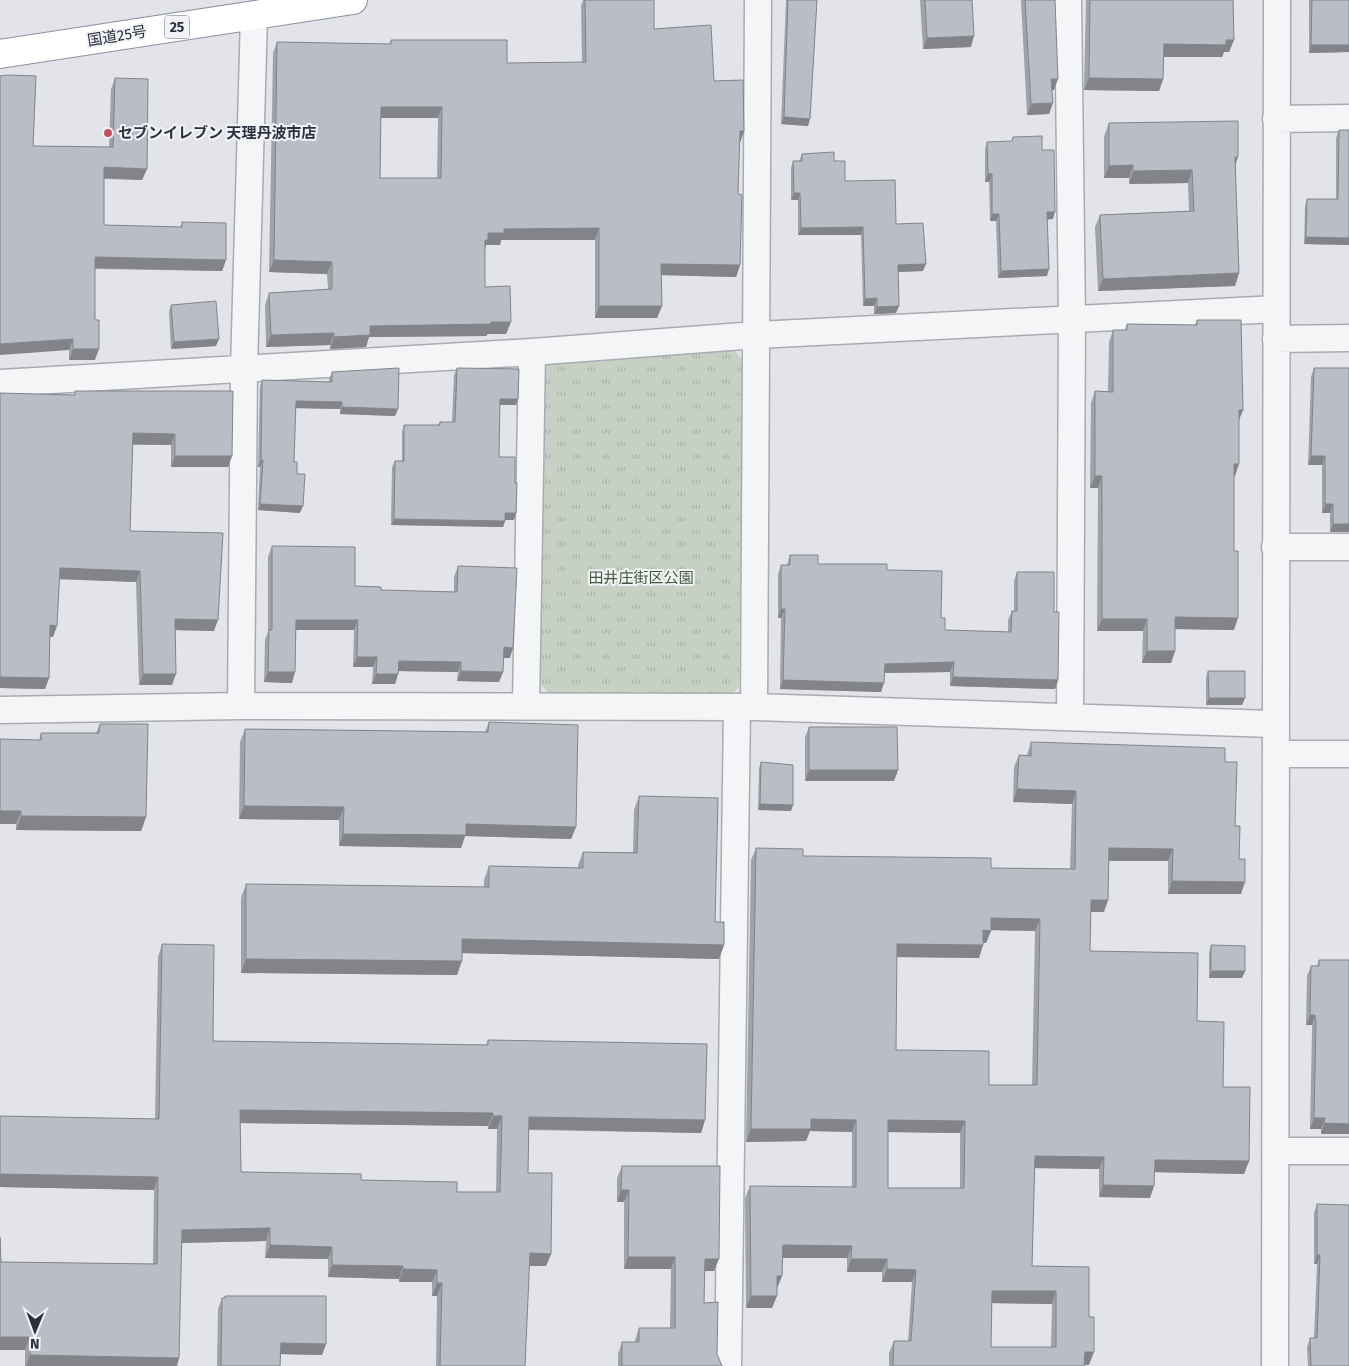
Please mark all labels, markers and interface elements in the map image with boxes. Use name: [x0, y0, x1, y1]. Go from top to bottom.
road number: 25: [164, 16, 190, 38]
street label: 国道25号: [86, 22, 148, 50]
place label: セブンイレブン 天理丹波市店: [118, 124, 317, 142]
marker: セブンイレブン 天理丹波市店: [102, 127, 114, 139]
park label: 田井庄街区公園: [588, 569, 694, 587]
north arrow: [10, 1306, 60, 1356]
text: N: [30, 1335, 40, 1352]

